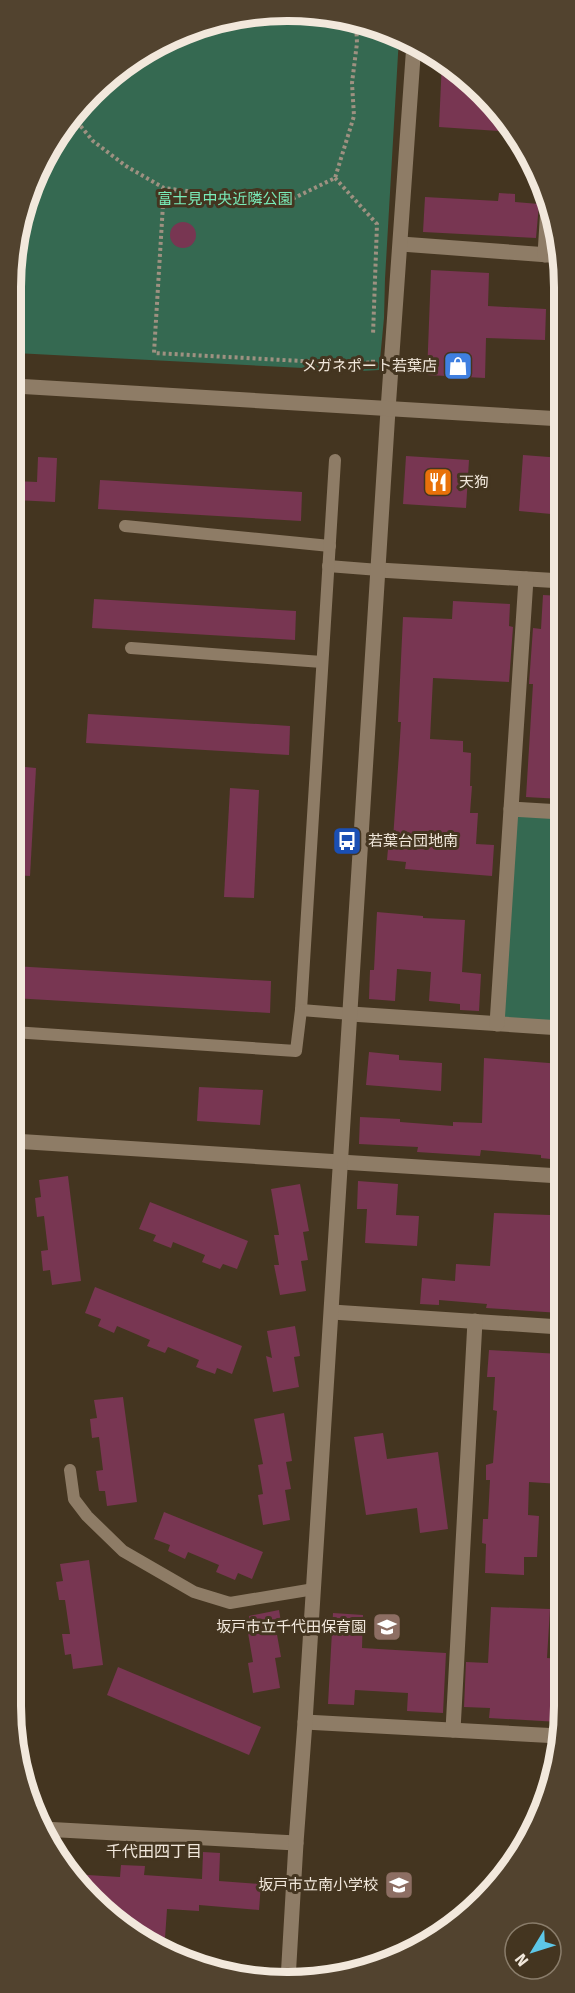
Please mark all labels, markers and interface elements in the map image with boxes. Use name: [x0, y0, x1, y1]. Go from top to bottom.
park label: 富士見中央近隣公園: [157, 190, 293, 208]
shop icon: メガネポート若葉店: [442, 350, 474, 382]
place label: メガネポート若葉店: [302, 357, 437, 375]
restaurant icon: 天狗: [422, 466, 454, 498]
place label: 天狗: [459, 473, 489, 491]
bus stop icon: 若葉台団地南: [331, 825, 363, 857]
place label: 若葉台団地南: [368, 832, 458, 850]
school or university icon: 坂戸市立千代田保育園: [371, 1611, 403, 1643]
place label: 坂戸市立千代田保育園: [216, 1618, 366, 1636]
district label: 千代田四丁目: [106, 1842, 202, 1861]
school or university icon: 坂戸市立南小学校: [383, 1869, 415, 1901]
place label: 坂戸市立南小学校: [258, 1876, 378, 1894]
north arrow: [503, 1921, 563, 1981]
text: N: [511, 1950, 532, 1970]

